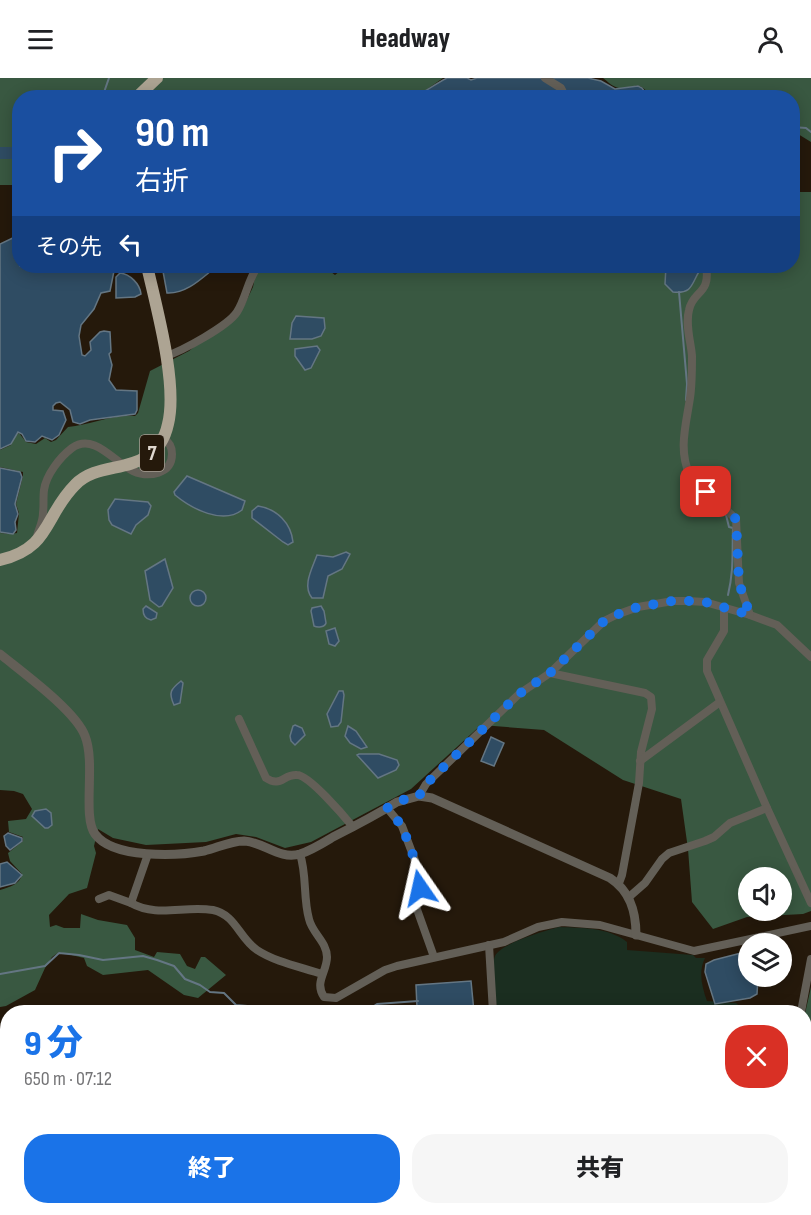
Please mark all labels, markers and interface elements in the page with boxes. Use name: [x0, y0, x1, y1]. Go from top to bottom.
icon: menu: [24, 23, 57, 56]
text: Headway: [361, 23, 450, 55]
icon: person: [754, 23, 787, 56]
text: 90 m: [135, 108, 209, 159]
icon: right: [36, 114, 114, 192]
text: 右折: [135, 166, 189, 198]
icon: left: [114, 228, 147, 261]
text: その先: [36, 234, 102, 261]
road number: 7: [140, 435, 164, 471]
pin: [680, 466, 731, 517]
icon: arrive: [689, 475, 722, 508]
position arrow: [388, 856, 452, 920]
map controls: [738, 867, 792, 987]
button: sound: [738, 867, 792, 921]
button: layers: [738, 933, 792, 987]
text: 9 分: [24, 1023, 83, 1066]
button: close: [725, 1025, 788, 1088]
text: 650 m · 07:12: [24, 1067, 112, 1091]
button: 終了: [24, 1134, 400, 1203]
button: 共有: [412, 1134, 788, 1203]

